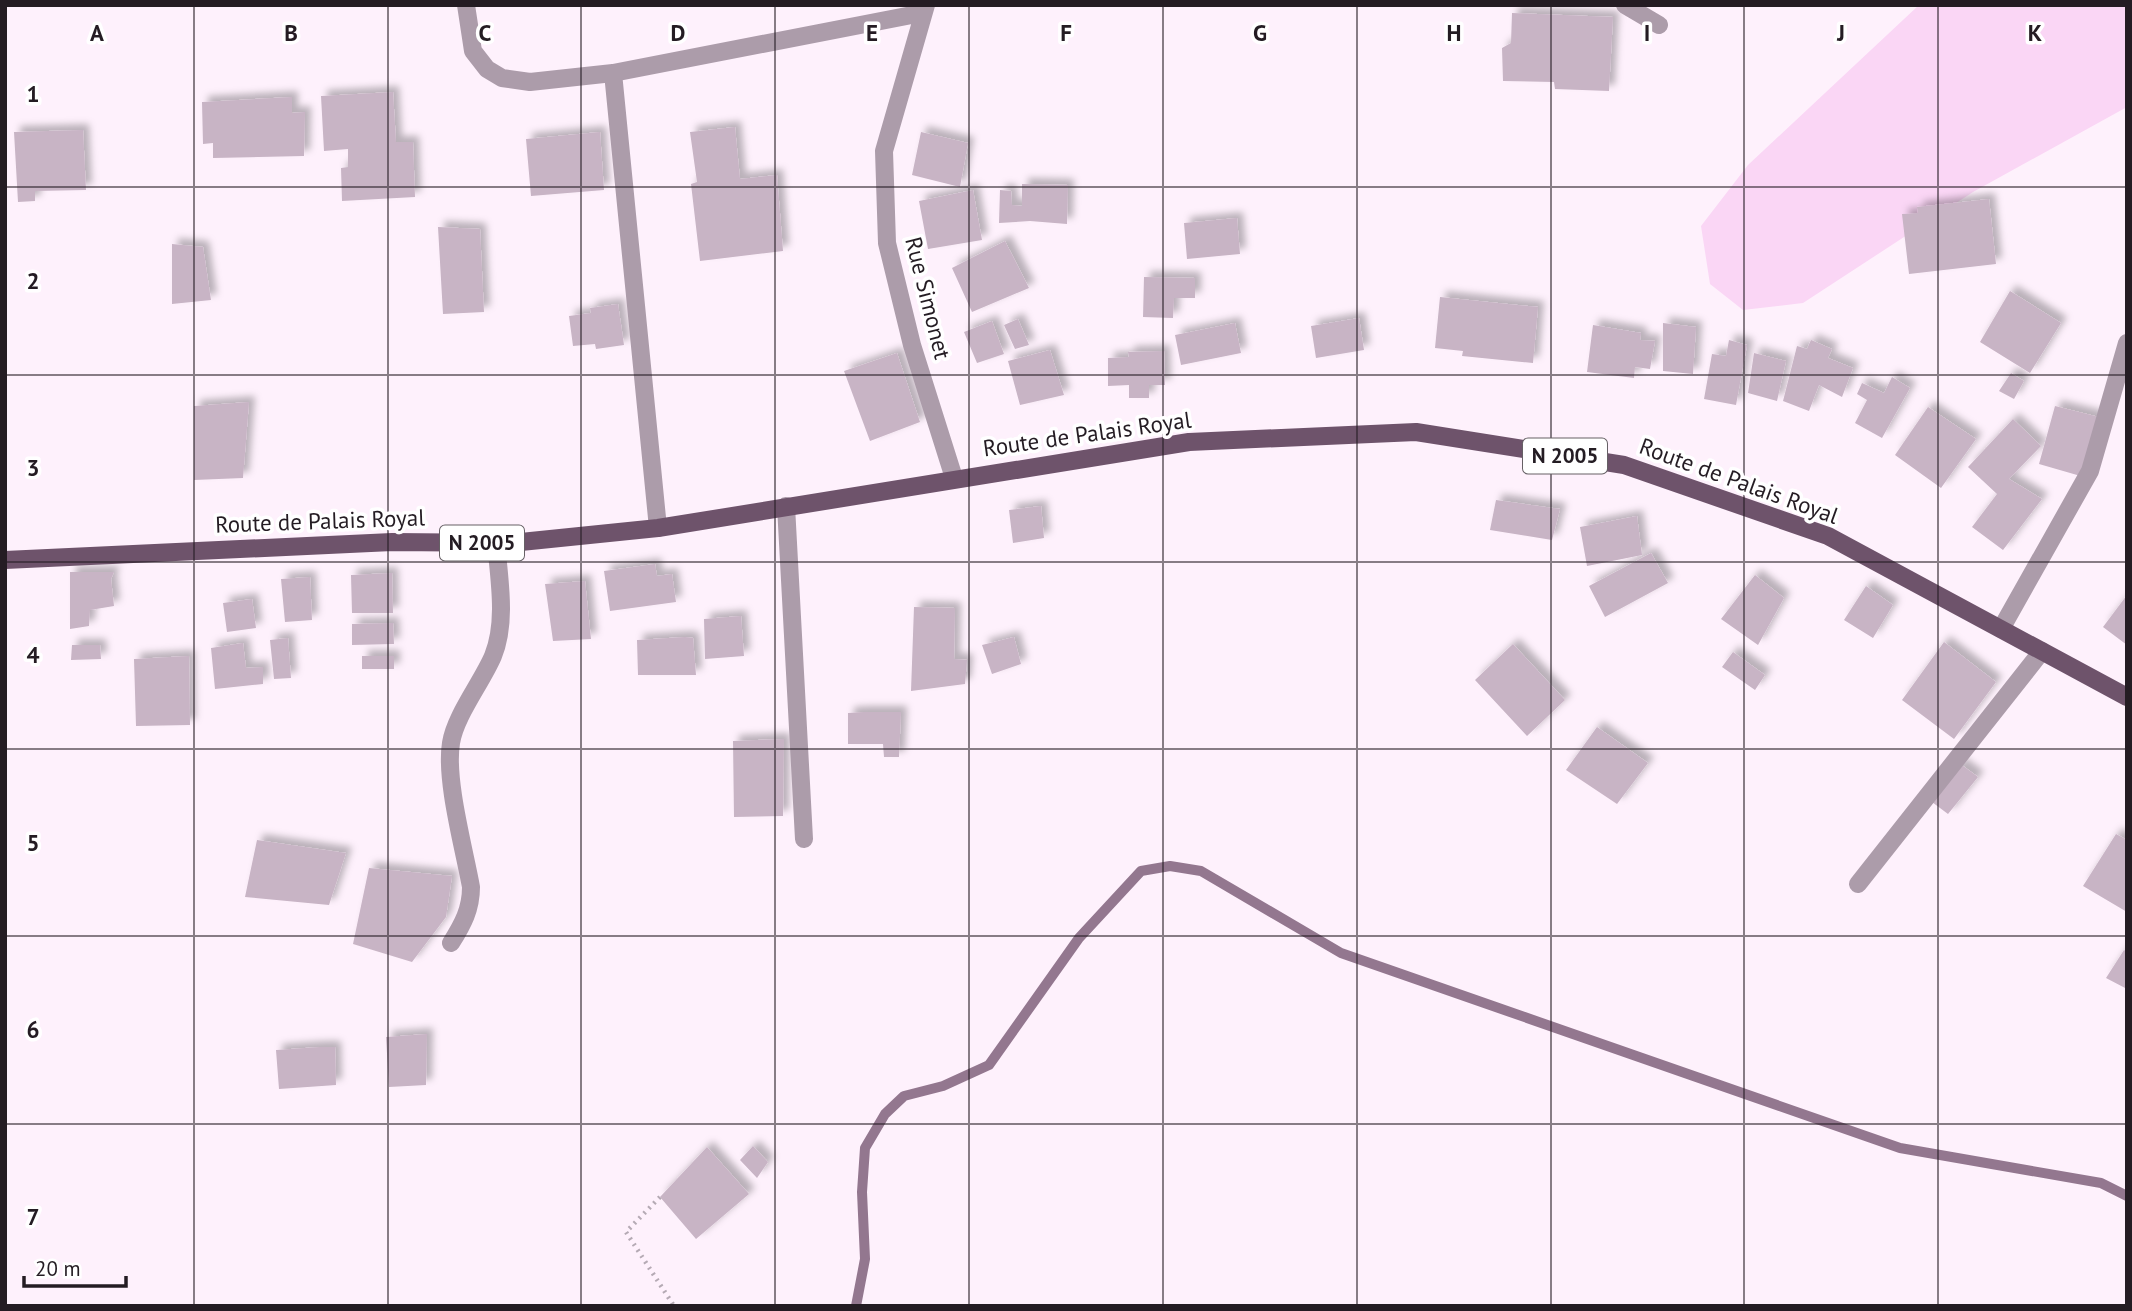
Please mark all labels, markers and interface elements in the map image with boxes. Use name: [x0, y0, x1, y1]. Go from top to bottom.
text: A: [90, 18, 104, 47]
text: B: [284, 18, 298, 47]
text: C: [479, 18, 492, 47]
text: D: [671, 18, 685, 47]
text: E: [866, 18, 878, 47]
text: F: [1060, 18, 1072, 47]
text: G: [1253, 18, 1267, 47]
text: H: [1447, 18, 1461, 47]
text: I: [1644, 18, 1650, 47]
text: J: [1836, 18, 1845, 47]
text: K: [2028, 18, 2042, 47]
text: 1: [26, 79, 40, 108]
street label: Rue Simonet: [899, 234, 958, 362]
text: 2: [26, 266, 40, 295]
street label: Route de Palais Royal: [981, 404, 1193, 462]
street label: Route de Palais Royal: [1636, 431, 1843, 530]
road number: N 2005: [1523, 438, 1607, 474]
text: 3: [26, 453, 40, 482]
street label: Route de Palais Royal: [215, 502, 426, 539]
road number: N 2005: [440, 526, 524, 560]
text: 4: [26, 640, 40, 669]
text: 5: [26, 828, 40, 857]
text: 6: [26, 1015, 40, 1044]
text: 7: [26, 1202, 40, 1231]
scale bar: [24, 1244, 126, 1288]
text: 20 m: [35, 1255, 81, 1282]

